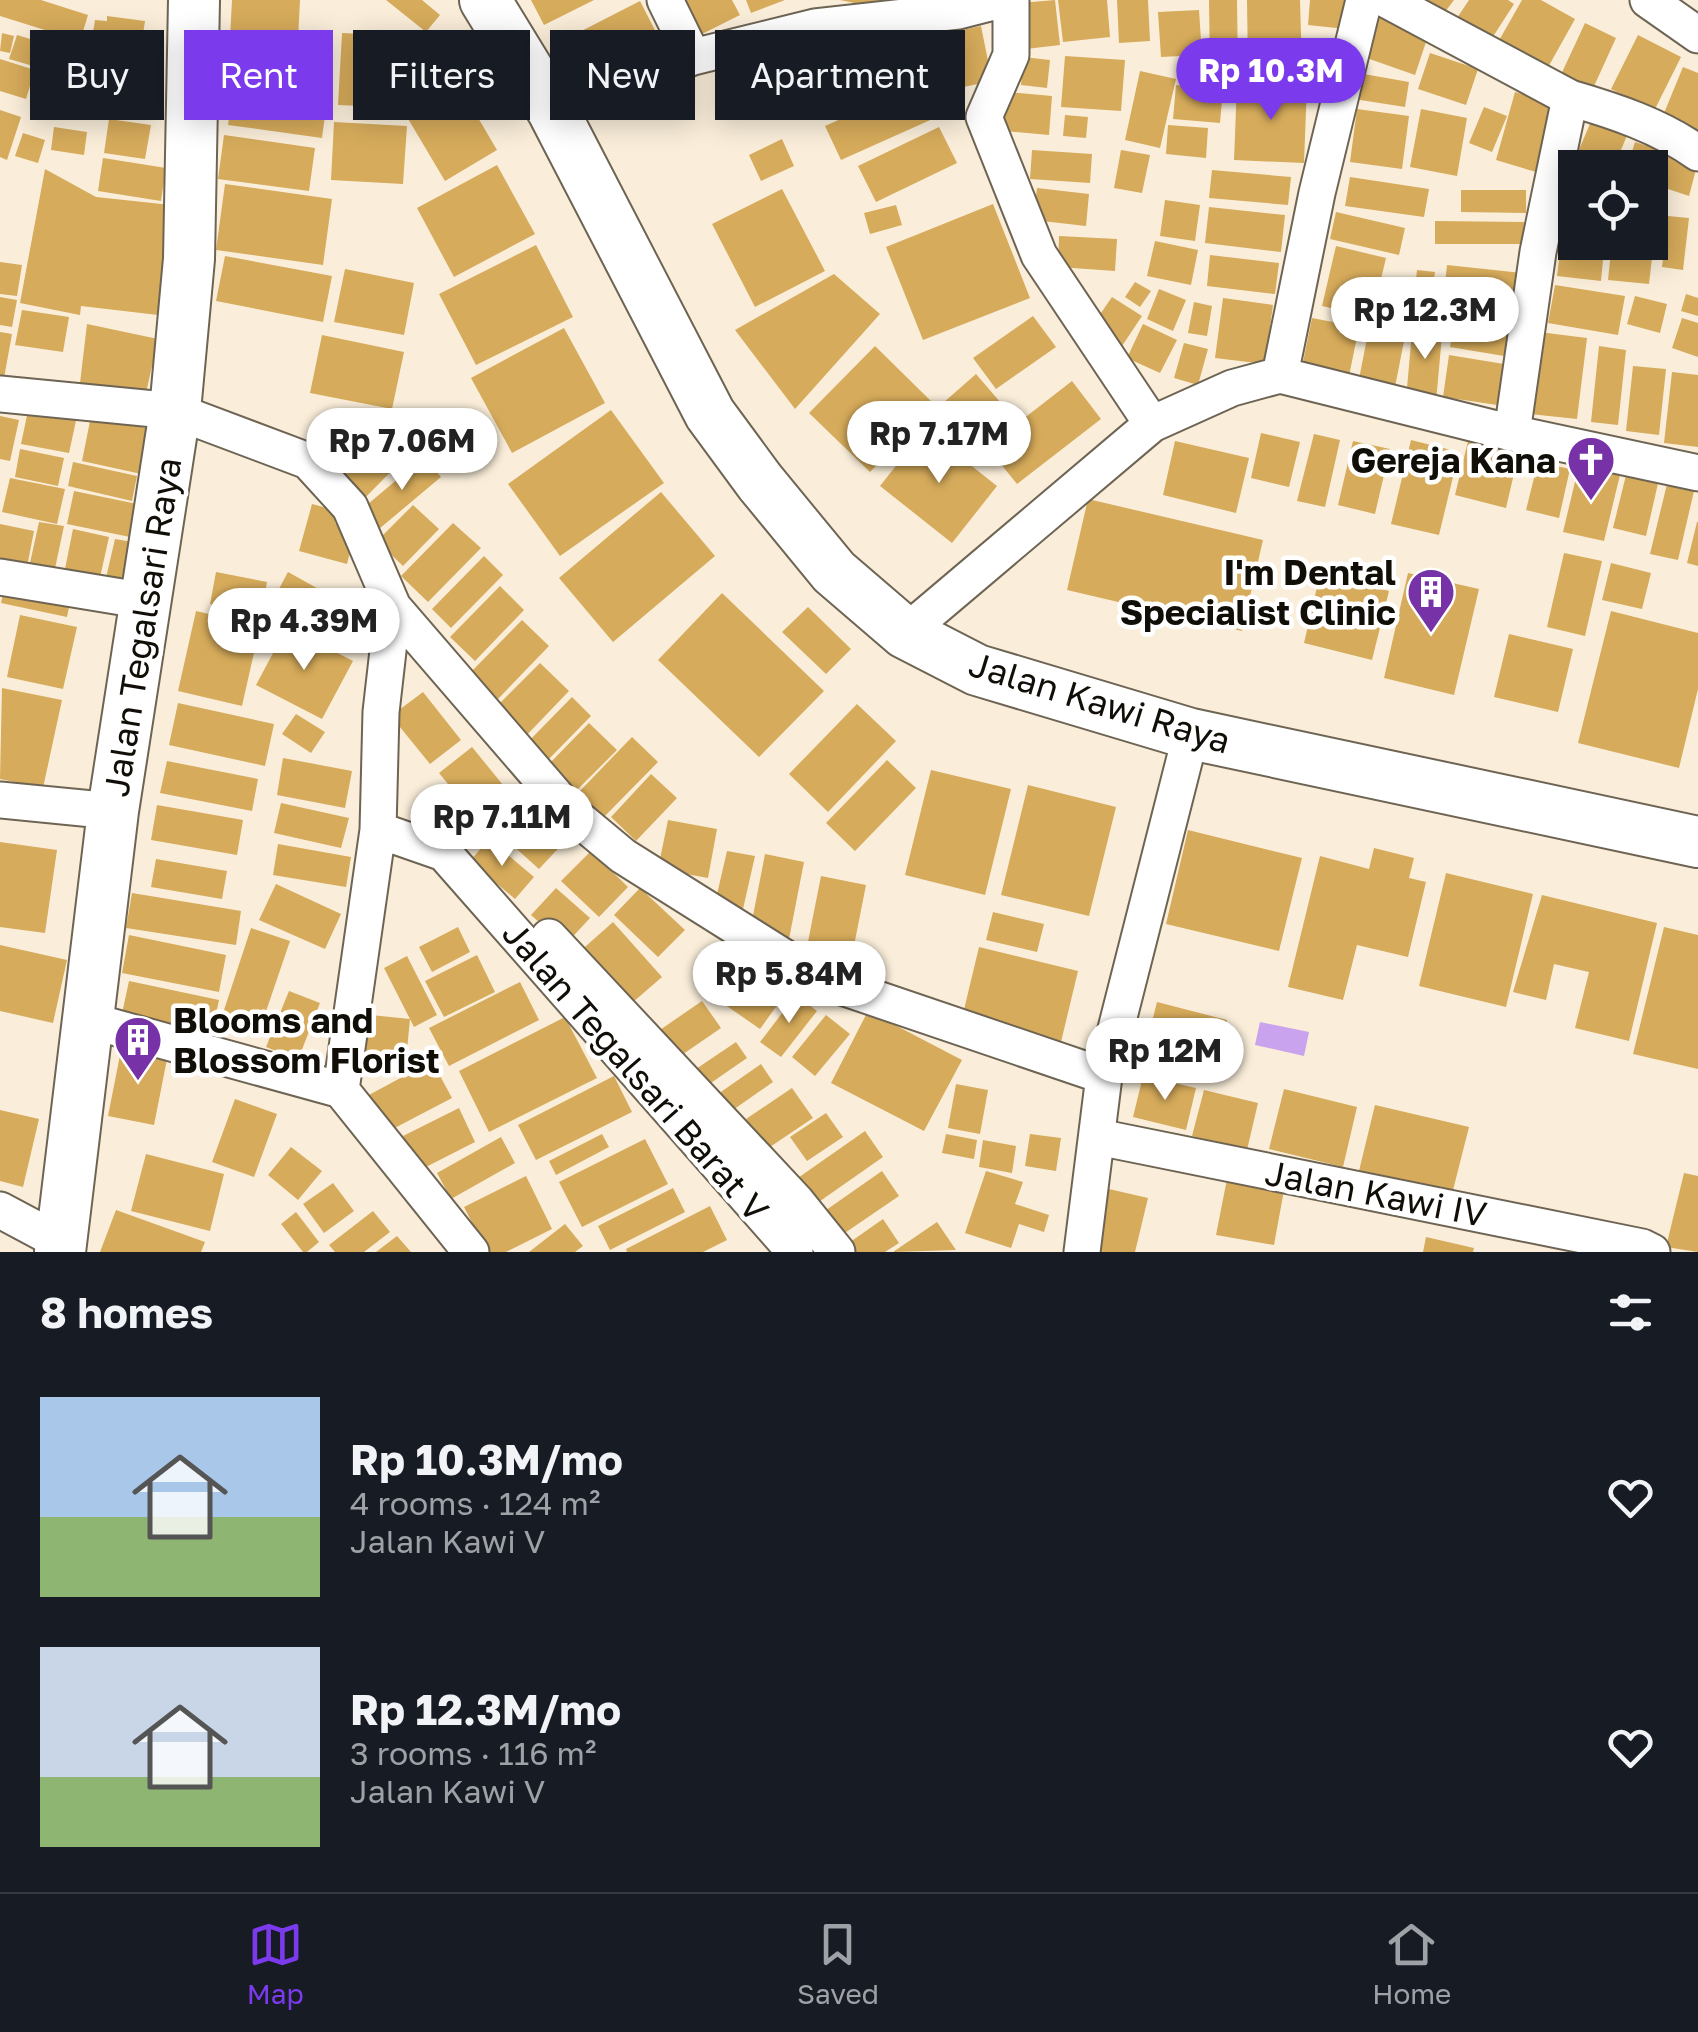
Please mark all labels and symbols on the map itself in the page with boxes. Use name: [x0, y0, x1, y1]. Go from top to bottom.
pin: Rp 10.3M: [1168, 38, 1374, 123]
pin: Rp 12.3M: [1322, 277, 1528, 362]
pin: Rp 7.17M: [836, 401, 1042, 486]
pin: Rp 7.06M: [299, 408, 505, 493]
church icon: Gereja Kana: [1565, 434, 1617, 502]
place label: Gereja Kana: [1350, 439, 1556, 481]
street label: Jalan Tegalsari Raya: [94, 454, 190, 800]
place label: I'm Dental Specialist Clinic: [1120, 551, 1396, 633]
building icon: I'm Dental Specialist Clinic: [1405, 566, 1457, 634]
pin: Rp 4.39M: [201, 588, 407, 673]
street label: Jalan Kawi Raya: [964, 642, 1236, 762]
pin: Rp 7.11M: [399, 784, 605, 869]
street label: Jalan Tegalsari Barat V: [494, 912, 778, 1230]
pin: Rp 5.84M: [686, 941, 892, 1026]
place label: Blooms and Blossom Florist: [173, 999, 440, 1081]
building icon: Blooms and Blossom Florist: [112, 1014, 164, 1082]
pin: Rp 12M: [1084, 1018, 1246, 1103]
street label: Jalan Kawi IV: [1262, 1151, 1490, 1235]

